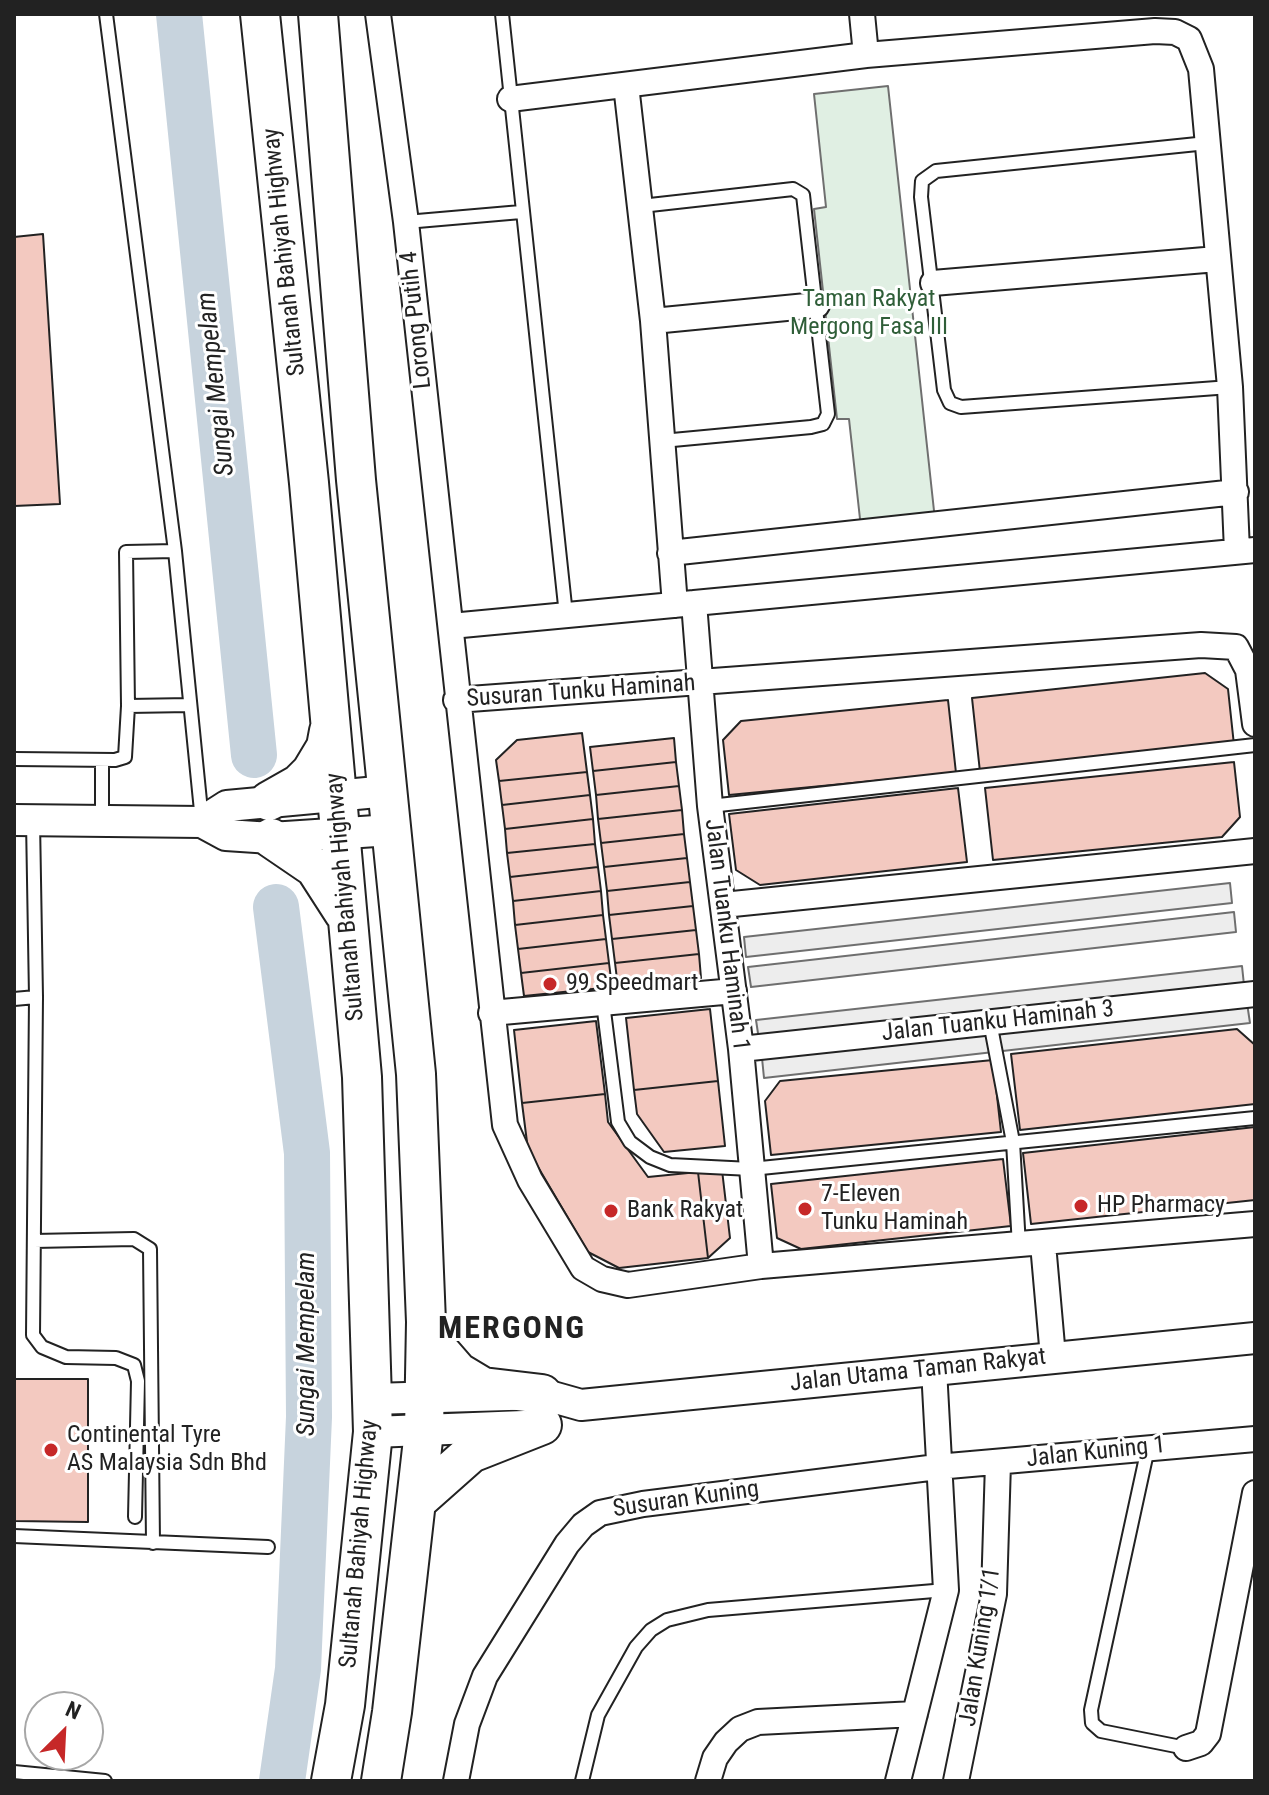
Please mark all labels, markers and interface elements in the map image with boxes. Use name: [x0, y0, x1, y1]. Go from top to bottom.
street label: Sultanah Bahiyah Highway: [258, 127, 312, 377]
street label: Lorong Putih 4: [395, 250, 439, 390]
park label: Taman Rakyat Mergong Fasa III: [790, 286, 948, 342]
water label: Sungai Mempelam: [192, 291, 242, 477]
street label: Susuran Tunku Haminah: [466, 670, 696, 714]
street label: Sultanah Bahiyah Highway: [321, 772, 371, 1022]
street label: Jalan Tuanku Haminah 1: [697, 817, 755, 1053]
place label: 99 Speedmart: [566, 970, 698, 998]
marker: 99 Speedmart: [541, 975, 559, 993]
street label: Jalan Tuanku Haminah 3: [880, 995, 1116, 1049]
place label: 7-Eleven Tunku Haminah: [821, 1181, 968, 1237]
place label: HP Pharmacy: [1097, 1192, 1225, 1220]
place label: Bank Rakyat: [627, 1197, 743, 1225]
marker: HP Pharmacy: [1072, 1197, 1090, 1215]
marker: 7-Eleven Tunku Haminah: [796, 1200, 814, 1218]
marker: Bank Rakyat: [602, 1202, 620, 1220]
water label: Sungai Mempelam: [291, 1252, 323, 1436]
district label: MERGONG: [438, 1311, 586, 1349]
street label: Jalan Utama Taman Rakyat: [789, 1343, 1047, 1399]
street label: Sultanah Bahiyah Highway: [335, 1419, 385, 1669]
place label: Continental Tyre AS Malaysia Sdn Bhd: [67, 1422, 267, 1478]
street label: Jalan Kuning 1: [1025, 1431, 1167, 1475]
marker: Continental Tyre AS Malaysia Sdn Bhd: [42, 1441, 60, 1459]
street label: Susuran Kuning: [611, 1476, 761, 1524]
street label: Jalan Kuning 1/1: [954, 1566, 1008, 1728]
north arrow: [24, 1691, 104, 1771]
text: N: [62, 1696, 84, 1725]

